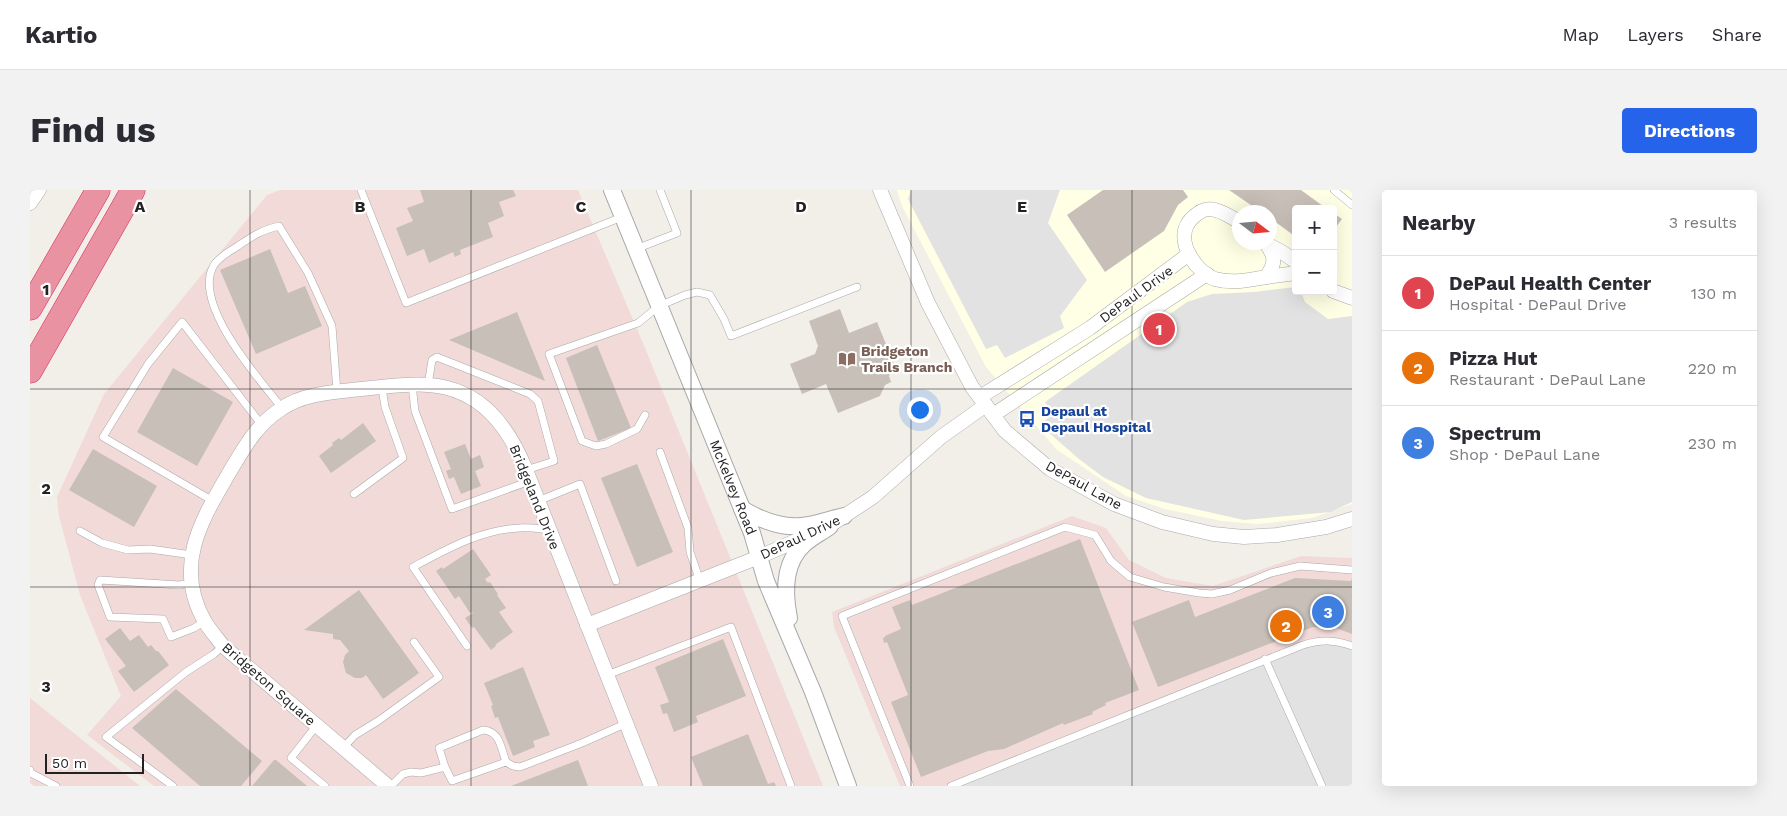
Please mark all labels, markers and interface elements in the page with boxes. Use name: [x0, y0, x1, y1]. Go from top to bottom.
text: Kartio: [25, 21, 97, 49]
text: Map: [1562, 24, 1599, 45]
text: Layers: [1627, 24, 1684, 45]
text: Share: [1712, 24, 1762, 45]
button: Directions: [1622, 108, 1757, 153]
text: Find us: [30, 109, 156, 151]
text: A: [135, 197, 146, 216]
text: B: [355, 197, 366, 216]
text: C: [576, 197, 587, 216]
text: D: [795, 197, 807, 216]
text: E: [1017, 197, 1027, 216]
north arrow: [1232, 205, 1277, 250]
map controls: [1292, 205, 1337, 295]
button: +: [1292, 205, 1337, 250]
text: Nearby: [1402, 210, 1475, 235]
text: 3 results: [1669, 213, 1737, 232]
button: −: [1292, 250, 1337, 295]
street label: DePaul Drive: [1096, 262, 1176, 326]
text: DePaul Health Center: [1449, 272, 1651, 295]
text: 1: [43, 280, 49, 299]
text: 1: [1415, 284, 1421, 303]
text: 130 m: [1691, 284, 1737, 303]
text: Hospital · DePaul Drive: [1449, 295, 1627, 314]
pin: 1: [1143, 310, 1175, 348]
place label: Bridgeton Trails Branch: [861, 343, 952, 375]
text: Pizza Hut: [1449, 347, 1537, 370]
library icon: Bridgeton Trails Branch: [837, 349, 857, 369]
text: 2: [1413, 359, 1423, 378]
text: 220 m: [1688, 359, 1737, 378]
text: Restaurant · DePaul Lane: [1449, 370, 1646, 389]
your location: [907, 397, 933, 423]
place label: Depaul at Depaul Hospital: [1041, 403, 1151, 435]
bus stop icon: Depaul at Depaul Hospital: [1017, 409, 1037, 429]
text: Spectrum: [1449, 422, 1541, 445]
text: 3: [1413, 434, 1423, 453]
text: 230 m: [1688, 434, 1737, 453]
street label: McKelvey Road: [707, 437, 760, 537]
street label: Bridgeland Drive: [507, 442, 563, 552]
text: Shop · DePaul Lane: [1449, 445, 1600, 464]
street label: DePaul Lane: [1043, 457, 1125, 513]
text: 2: [41, 479, 51, 498]
street label: DePaul Drive: [757, 511, 843, 563]
pin: 3: [1312, 593, 1344, 631]
pin: 2: [1270, 607, 1302, 645]
street label: Bridgeton Square: [219, 639, 319, 729]
text: 3: [41, 677, 51, 696]
scale bar: [45, 751, 144, 774]
text: 50 m: [52, 755, 87, 771]

